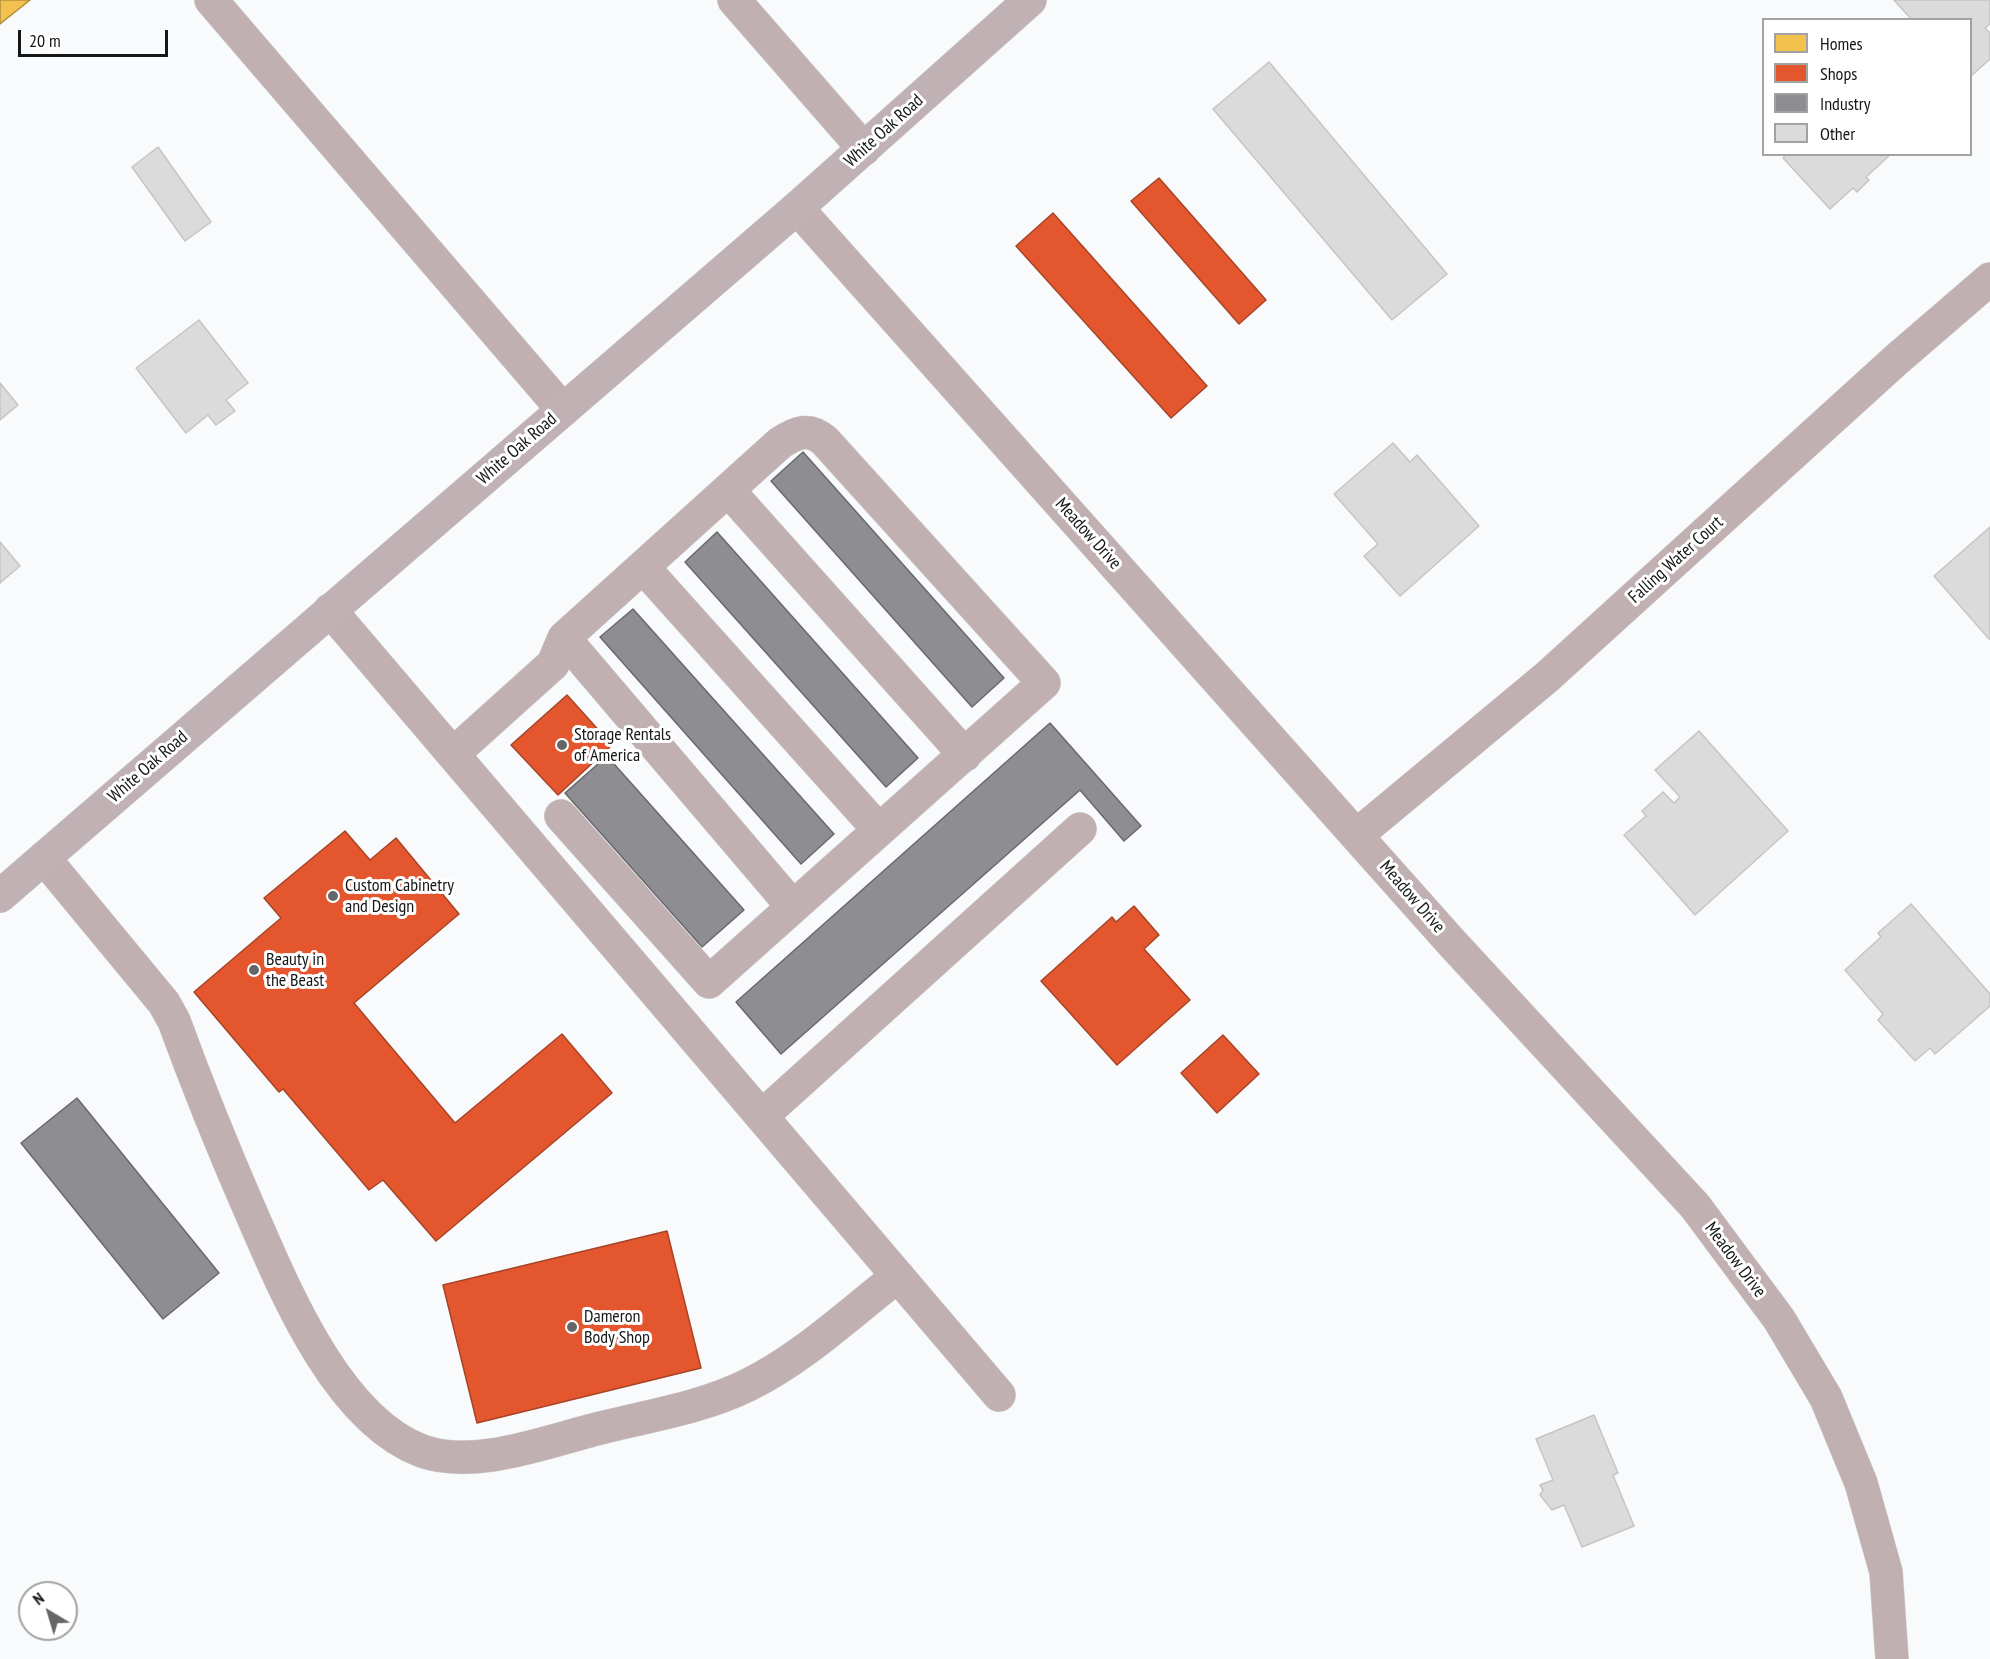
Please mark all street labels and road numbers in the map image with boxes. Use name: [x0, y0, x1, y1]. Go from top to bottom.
street label: White Oak Road: [840, 90, 928, 172]
street label: White Oak Road: [473, 409, 561, 489]
street label: Meadow Drive: [1050, 494, 1126, 574]
street label: Falling Water Court: [1624, 512, 1728, 608]
street label: White Oak Road: [104, 727, 192, 807]
street label: Meadow Drive: [1375, 856, 1449, 938]
street label: Meadow Drive: [1700, 1218, 1770, 1302]

